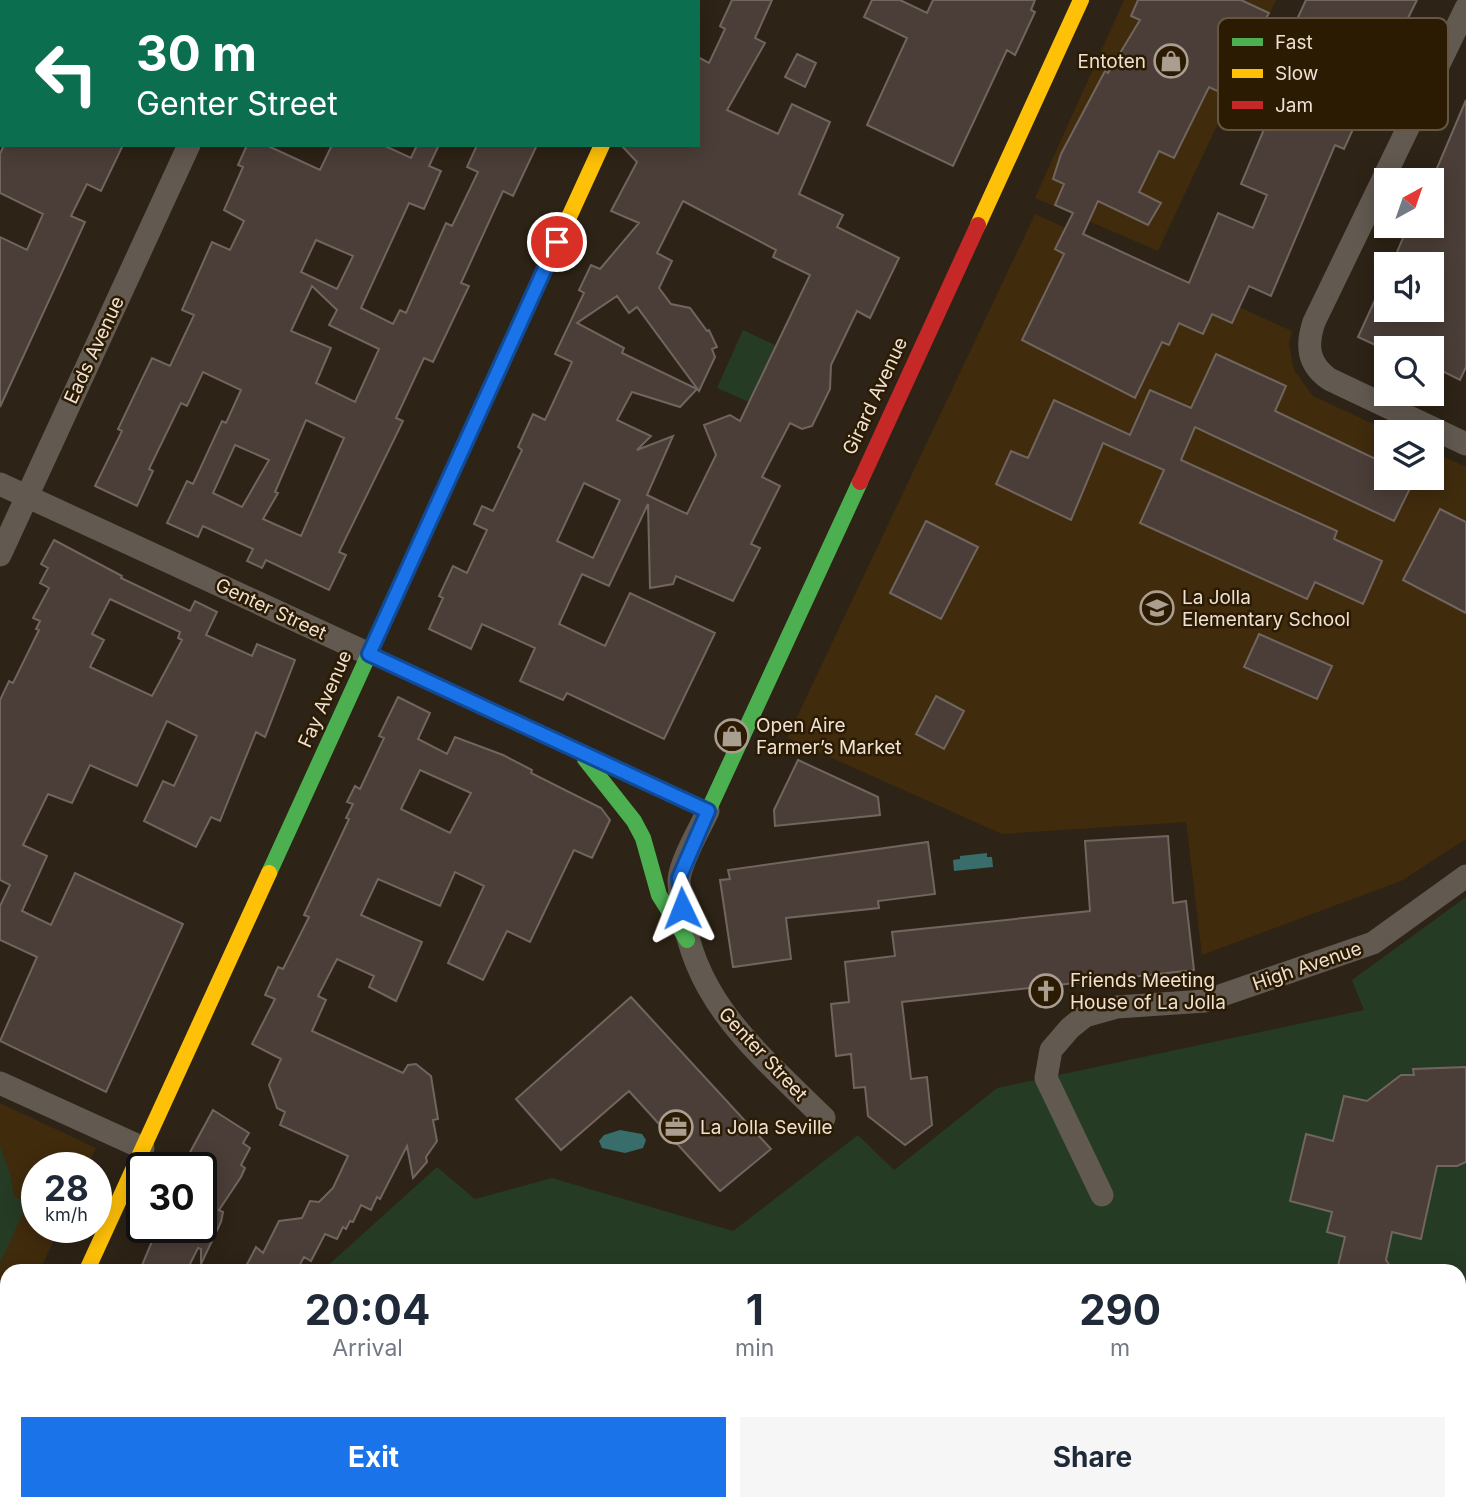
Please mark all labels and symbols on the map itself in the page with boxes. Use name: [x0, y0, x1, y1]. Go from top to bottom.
legend: [1218, 18, 1448, 130]
text: Fast: [1275, 31, 1313, 54]
shop icon: Entoten: [1152, 42, 1190, 80]
place label: Entoten: [1078, 50, 1146, 73]
text: Slow: [1275, 62, 1318, 85]
text: Jam: [1275, 94, 1313, 117]
north arrow: [1374, 168, 1444, 238]
pin: [527, 212, 587, 272]
street label: Eads Avenue: [59, 293, 129, 407]
street label: Girard Avenue: [838, 334, 912, 458]
street label: Genter Street: [212, 573, 330, 645]
place label: La Jolla Elementary School: [1182, 586, 1350, 631]
school or university icon: La Jolla Elementary School: [1138, 589, 1176, 627]
street label: Fay Avenue: [293, 647, 357, 751]
place label: Open Aire Farmer’s Market: [756, 714, 902, 759]
shop icon: Open Aire Farmer’s Market: [713, 717, 751, 755]
position arrow: [645, 871, 719, 945]
street label: High Avenue: [1250, 937, 1364, 995]
place label: Friends Meeting House of La Jolla: [1070, 969, 1226, 1014]
church icon: Friends Meeting House of La Jolla: [1027, 972, 1065, 1010]
street label: Genter Street: [714, 1002, 812, 1106]
office icon: La Jolla Seville: [657, 1108, 695, 1146]
place label: La Jolla Seville: [700, 1116, 833, 1139]
speed limit sign: 30: [126, 1152, 217, 1243]

